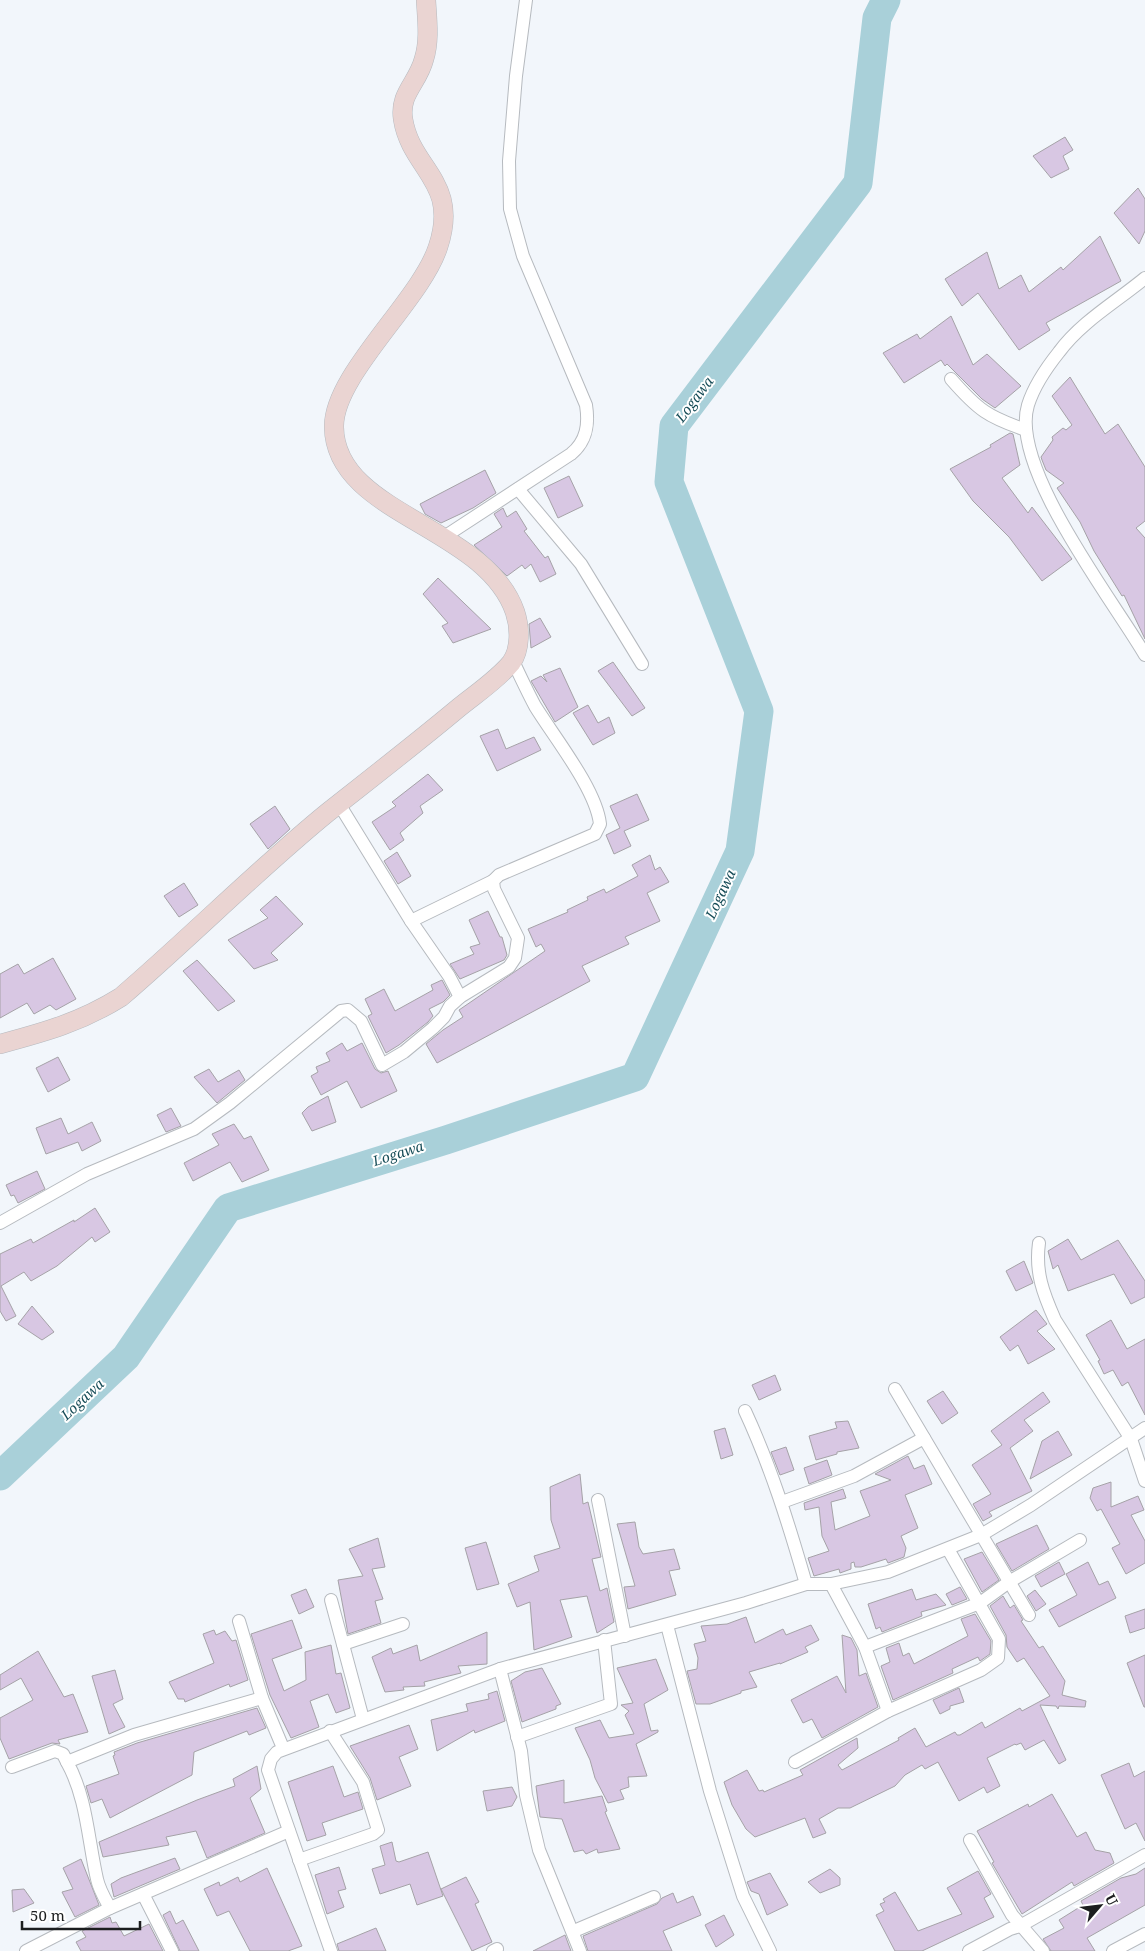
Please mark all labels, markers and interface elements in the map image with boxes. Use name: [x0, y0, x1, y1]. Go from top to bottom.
water label: Logawa: [670, 372, 718, 426]
water label: Logawa: [700, 866, 740, 923]
water label: Logawa: [369, 1136, 427, 1170]
water label: Logawa: [56, 1374, 108, 1424]
north arrow: [1075, 1881, 1125, 1931]
text: U: [1101, 1891, 1123, 1909]
scale bar: [22, 1898, 140, 1930]
text: 50 m: [30, 1905, 65, 1925]

